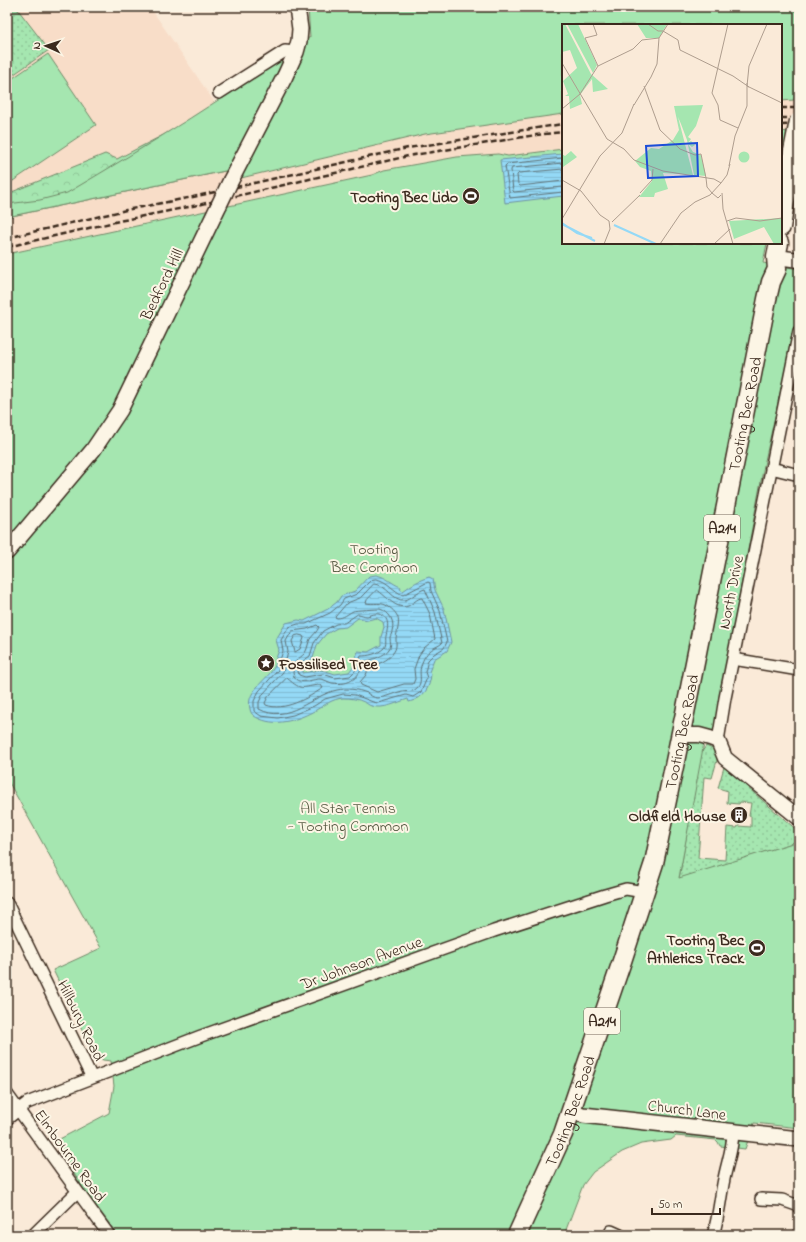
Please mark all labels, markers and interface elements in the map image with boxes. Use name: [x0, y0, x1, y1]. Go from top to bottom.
inset map: [562, 24, 782, 244]
north arrow: [26, 26, 66, 66]
text: N: [29, 41, 45, 50]
place label: Tooting Bec Lido: [350, 186, 458, 211]
sports icon: Tooting Bec Lido: [461, 186, 481, 206]
street label: Bedford Hill: [135, 245, 191, 326]
street label: Tooting Bec Road: [723, 355, 769, 474]
road number: A214: [704, 515, 740, 541]
park label: Tooting Bec Common: [329, 538, 418, 580]
street label: North Drive: [713, 553, 751, 631]
place icon: Fossilised Tree: [256, 653, 276, 673]
place label: Fossilised Tree: [278, 653, 379, 677]
street label: Tooting Bec Road: [660, 673, 706, 792]
park label: All Star Tennis - Tooting Common: [288, 797, 408, 839]
place label: Oldfield House: [629, 805, 727, 829]
building icon: Oldfield House: [729, 805, 749, 825]
place label: Tooting Bec Athletics Track: [647, 929, 745, 971]
street label: Dr Johnson Avenue: [296, 930, 427, 997]
sports icon: Tooting Bec Athletics Track: [747, 938, 767, 958]
street label: Hillbury Road: [50, 976, 110, 1066]
road number: A214: [584, 1008, 620, 1034]
street label: Tooting Bec Road: [540, 1053, 603, 1171]
street label: Church Lane: [646, 1094, 728, 1128]
street label: Elmbourne Road: [27, 1105, 111, 1208]
scale bar: [652, 1190, 720, 1216]
text: 50 m: [658, 1196, 682, 1214]

